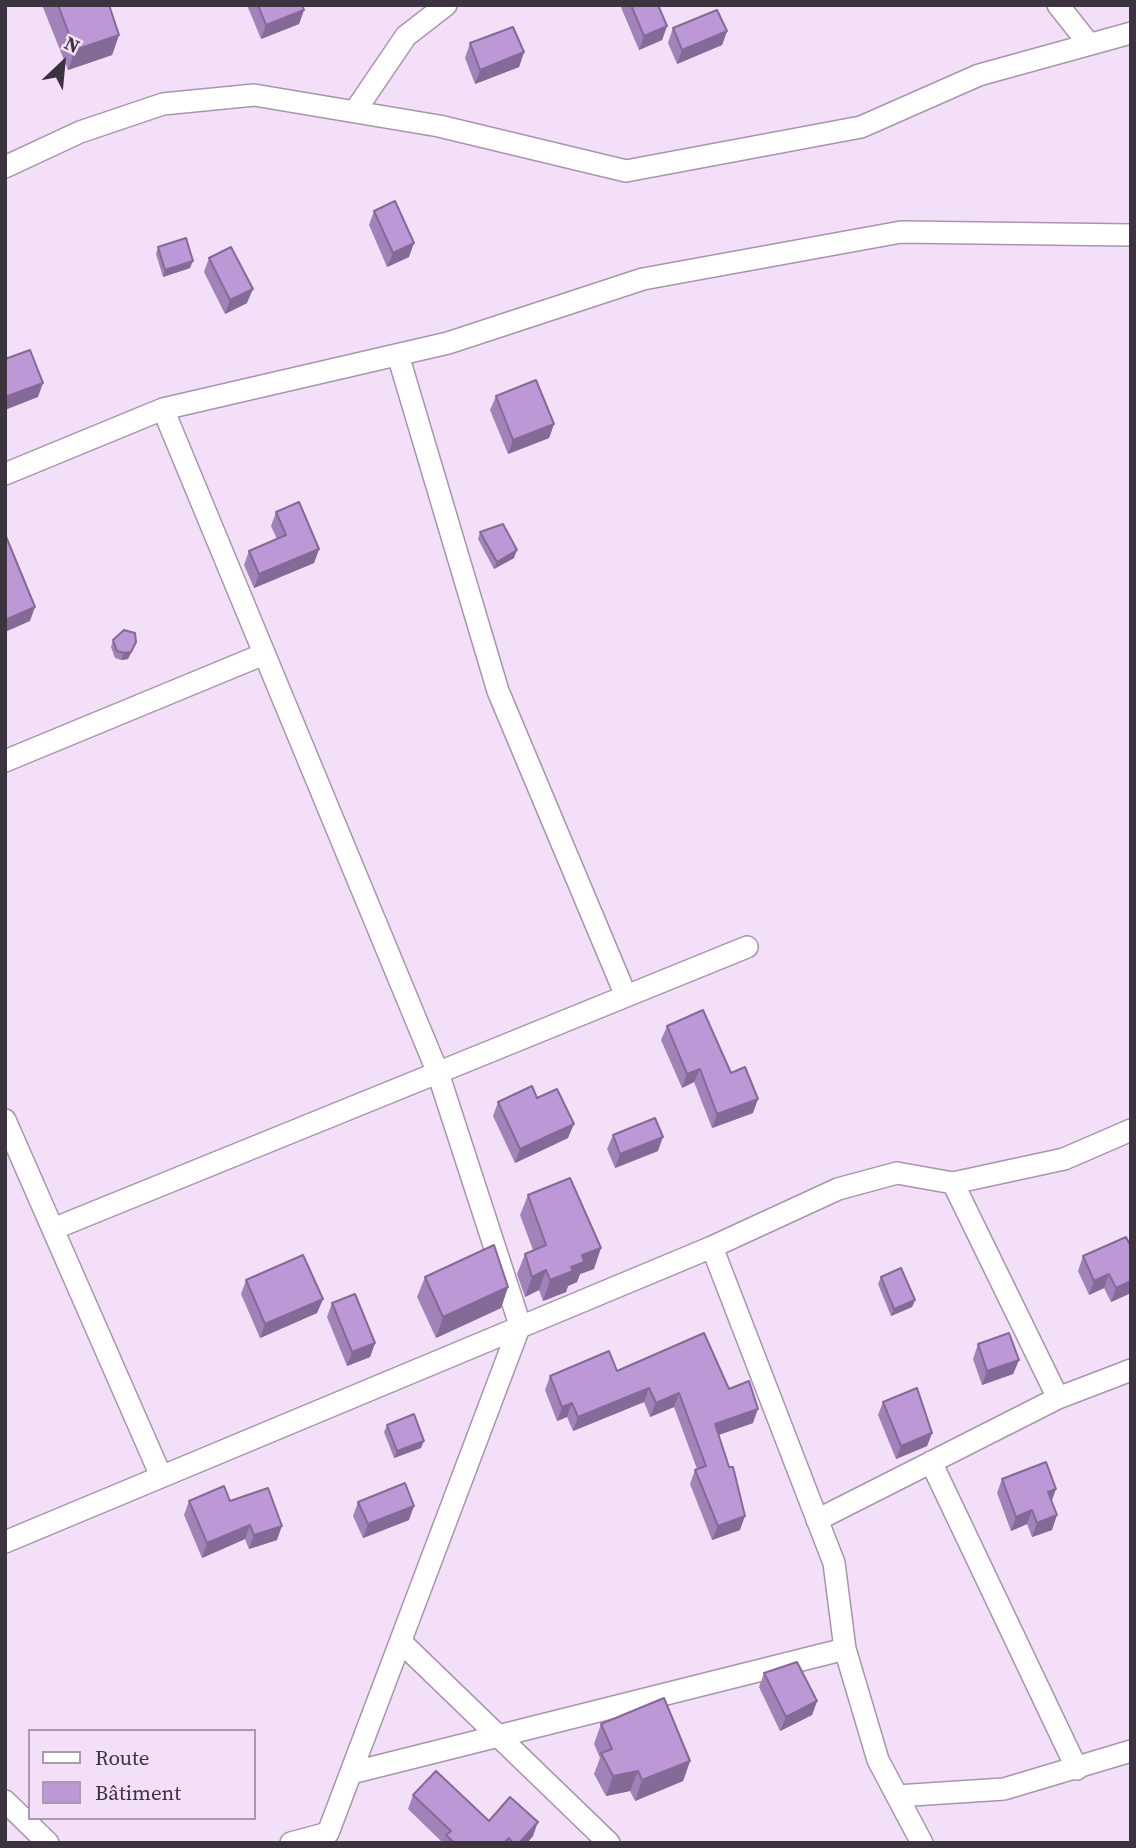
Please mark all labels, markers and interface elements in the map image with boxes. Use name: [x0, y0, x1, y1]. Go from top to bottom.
north arrow: [28, 28, 98, 98]
text: N: [60, 29, 84, 59]
legend: [28, 1729, 256, 1820]
text: Route: [95, 1743, 150, 1772]
text: Bâtiment: [95, 1778, 181, 1807]

